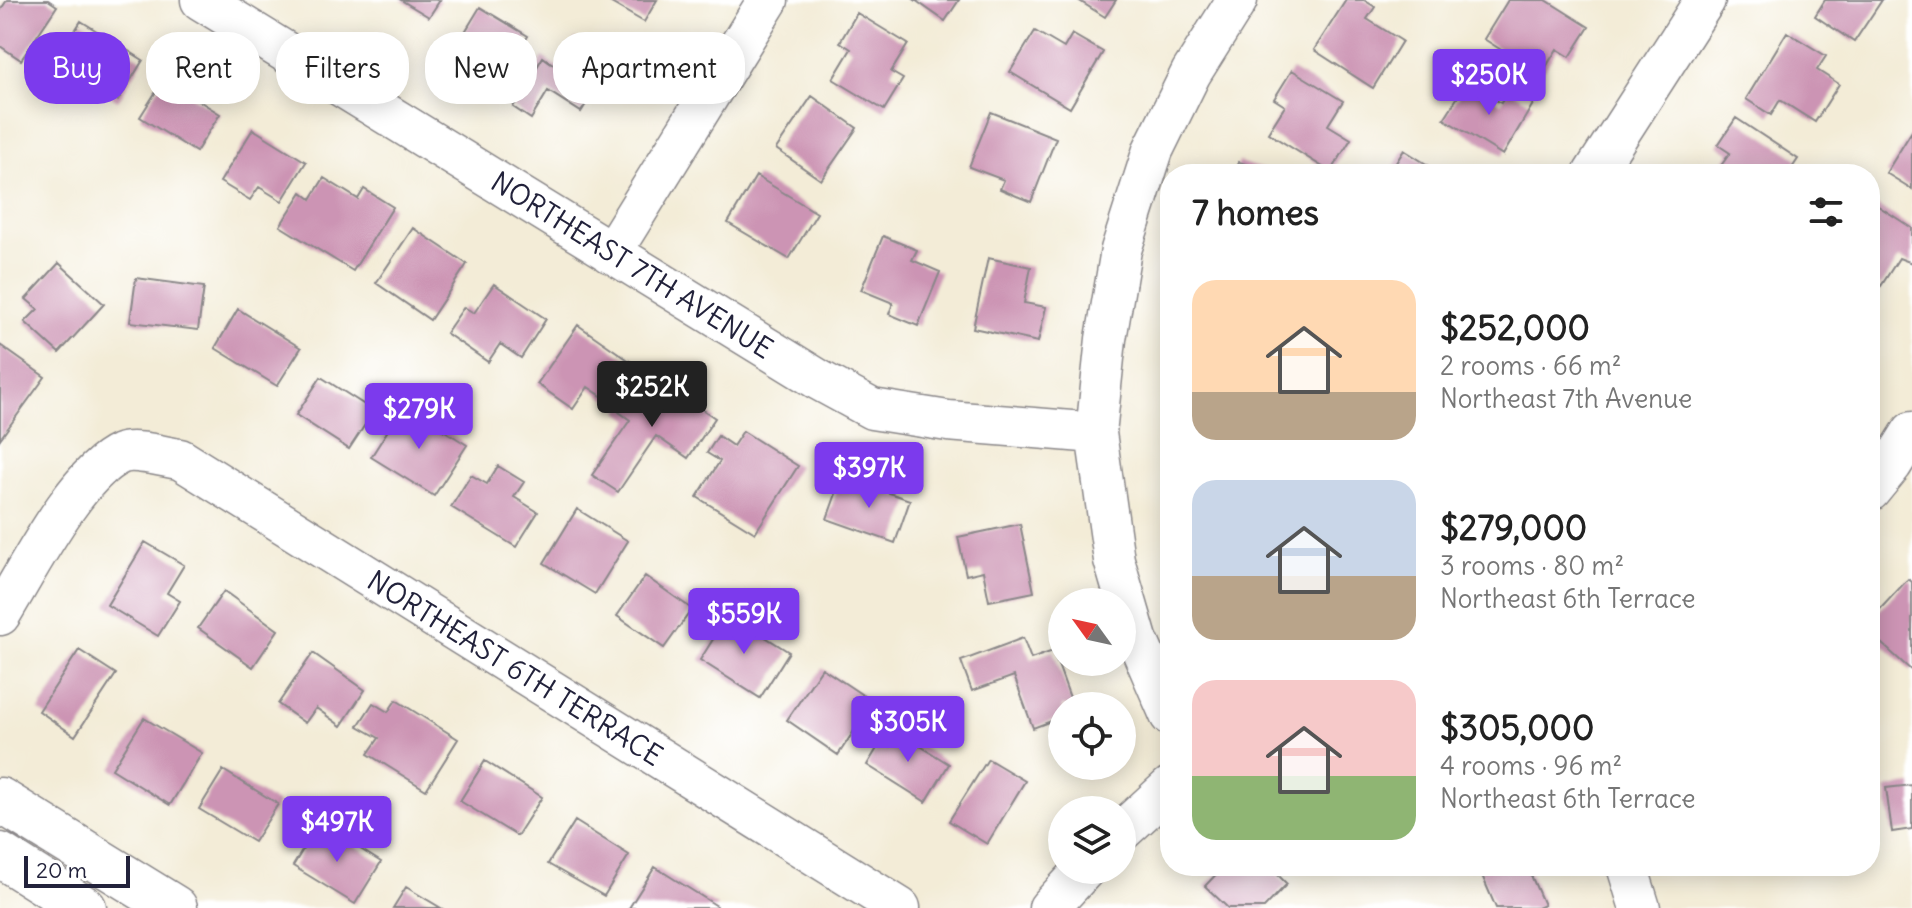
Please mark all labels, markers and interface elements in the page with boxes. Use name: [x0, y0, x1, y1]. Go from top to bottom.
chip: Buy: [24, 32, 130, 104]
chip: Rent: [146, 32, 260, 104]
chip: Filters: [276, 32, 409, 104]
chip: New: [425, 32, 537, 104]
chip: Apartment: [553, 32, 745, 104]
pin: $250K: [1433, 49, 1545, 117]
text: $250K: [1451, 58, 1527, 91]
street label: NORTHEAST 7TH AVENUE: [484, 164, 780, 366]
icon: filters: [1804, 190, 1848, 234]
text: 7 homes: [1192, 191, 1319, 234]
text: $252,000: [1440, 306, 1590, 349]
icon: home: [1256, 312, 1352, 408]
text: 2 rooms · 66 m²: [1440, 349, 1622, 382]
pin: $252K: [596, 361, 708, 429]
text: $252K: [615, 370, 689, 403]
text: Northeast 7th Avenue: [1440, 382, 1692, 415]
pin: $279K: [363, 383, 475, 451]
text: $279K: [383, 392, 455, 425]
pin: $397K: [813, 442, 925, 510]
text: $397K: [833, 451, 905, 484]
text: $279,000: [1440, 506, 1587, 549]
icon: home: [1256, 512, 1352, 608]
text: 3 rooms · 80 m²: [1440, 549, 1624, 582]
street label: NORTHEAST 6TH TERRACE: [361, 562, 669, 774]
text: Northeast 6th Terrace: [1440, 582, 1696, 615]
pin: $559K: [688, 588, 800, 656]
north arrow: [1048, 588, 1136, 676]
map controls: [1048, 588, 1136, 884]
text: $559K: [706, 597, 782, 630]
button: locate: [1048, 692, 1136, 780]
pin: $305K: [852, 696, 964, 764]
text: $305K: [869, 705, 947, 738]
text: $305,000: [1440, 706, 1594, 749]
icon: home: [1256, 712, 1352, 808]
text: 4 rooms · 96 m²: [1440, 749, 1622, 782]
text: Northeast 6th Terrace: [1440, 782, 1696, 815]
pin: $497K: [281, 796, 393, 864]
button: layers: [1048, 796, 1136, 884]
text: $497K: [300, 805, 374, 838]
scale bar: [24, 852, 130, 888]
text: 20 m: [36, 856, 87, 884]

